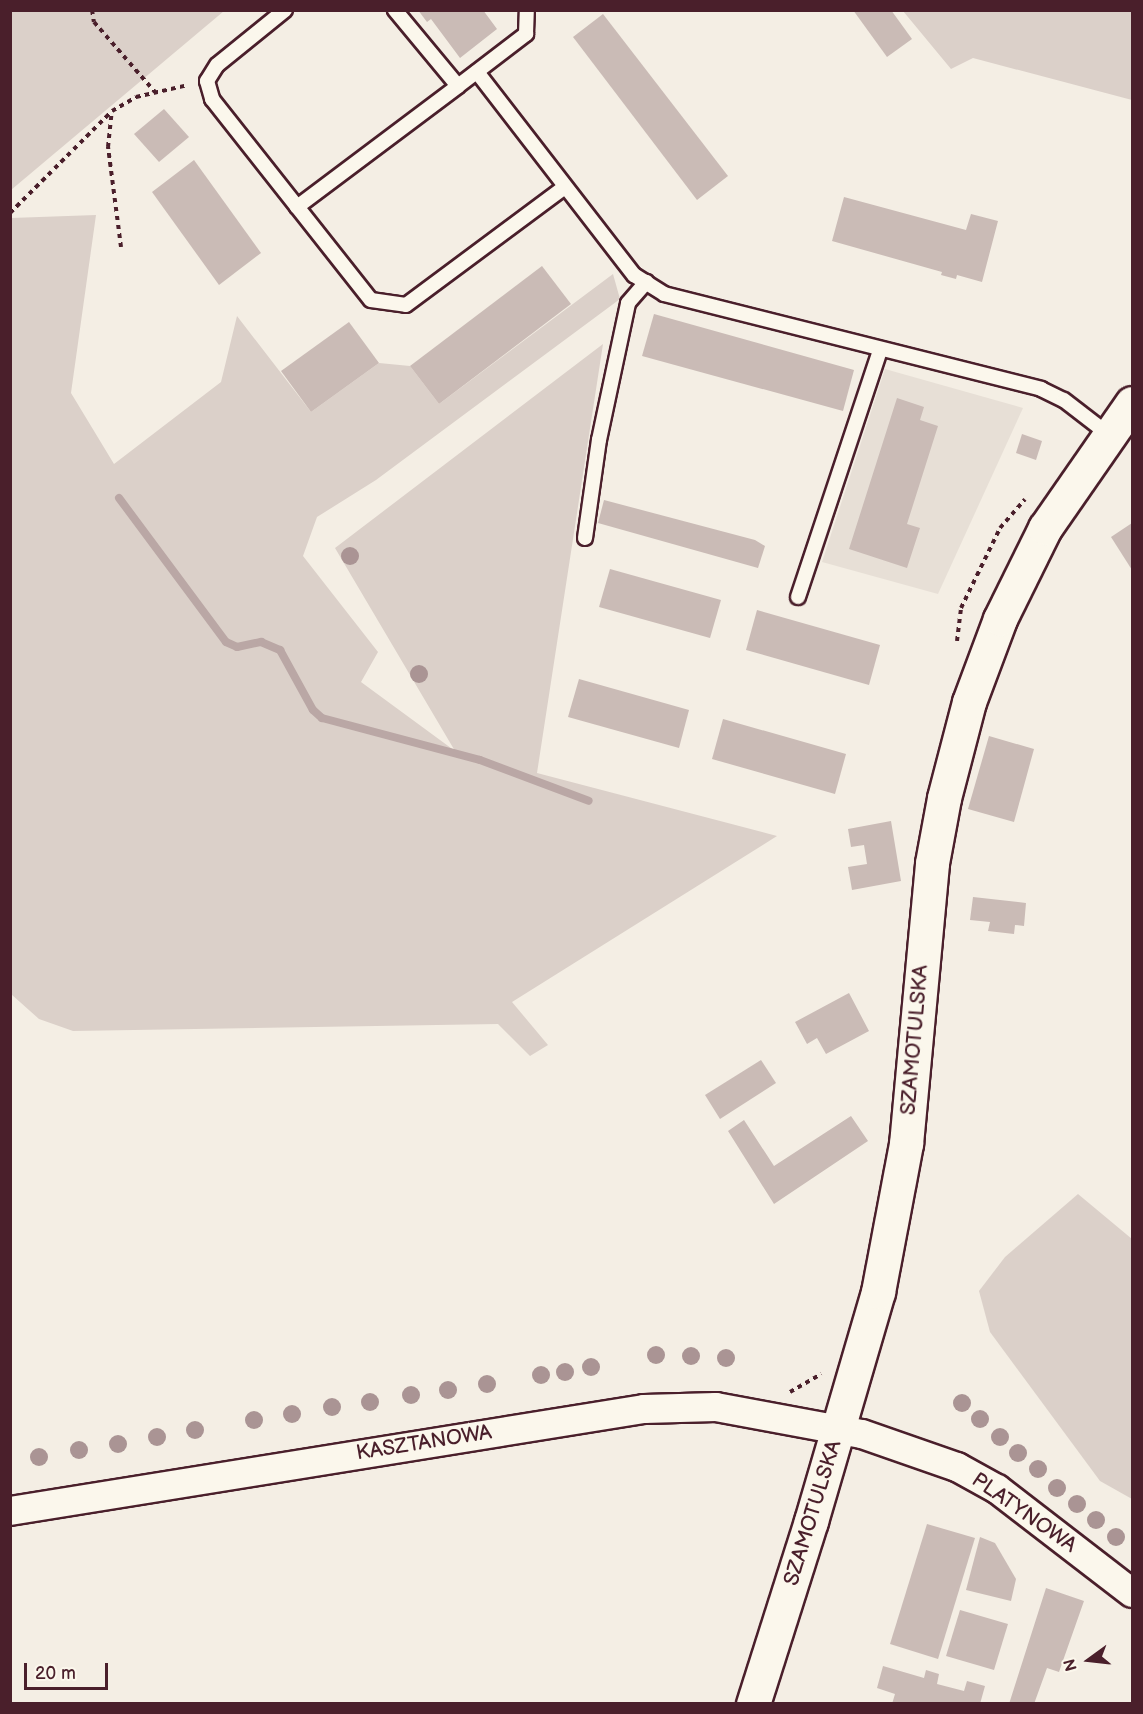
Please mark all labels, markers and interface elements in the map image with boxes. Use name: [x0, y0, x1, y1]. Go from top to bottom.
street label: SZAMOTULSKA: [896, 964, 934, 1116]
street label: KASZTANOWA: [354, 1420, 494, 1466]
street label: SZAMOTULSKA: [779, 1437, 847, 1589]
street label: PLATYNOWA: [967, 1468, 1081, 1558]
north arrow: [1059, 1630, 1119, 1690]
scale bar: [27, 1651, 111, 1689]
text: N: [1060, 1657, 1082, 1673]
text: 20 m: [35, 1663, 76, 1684]

